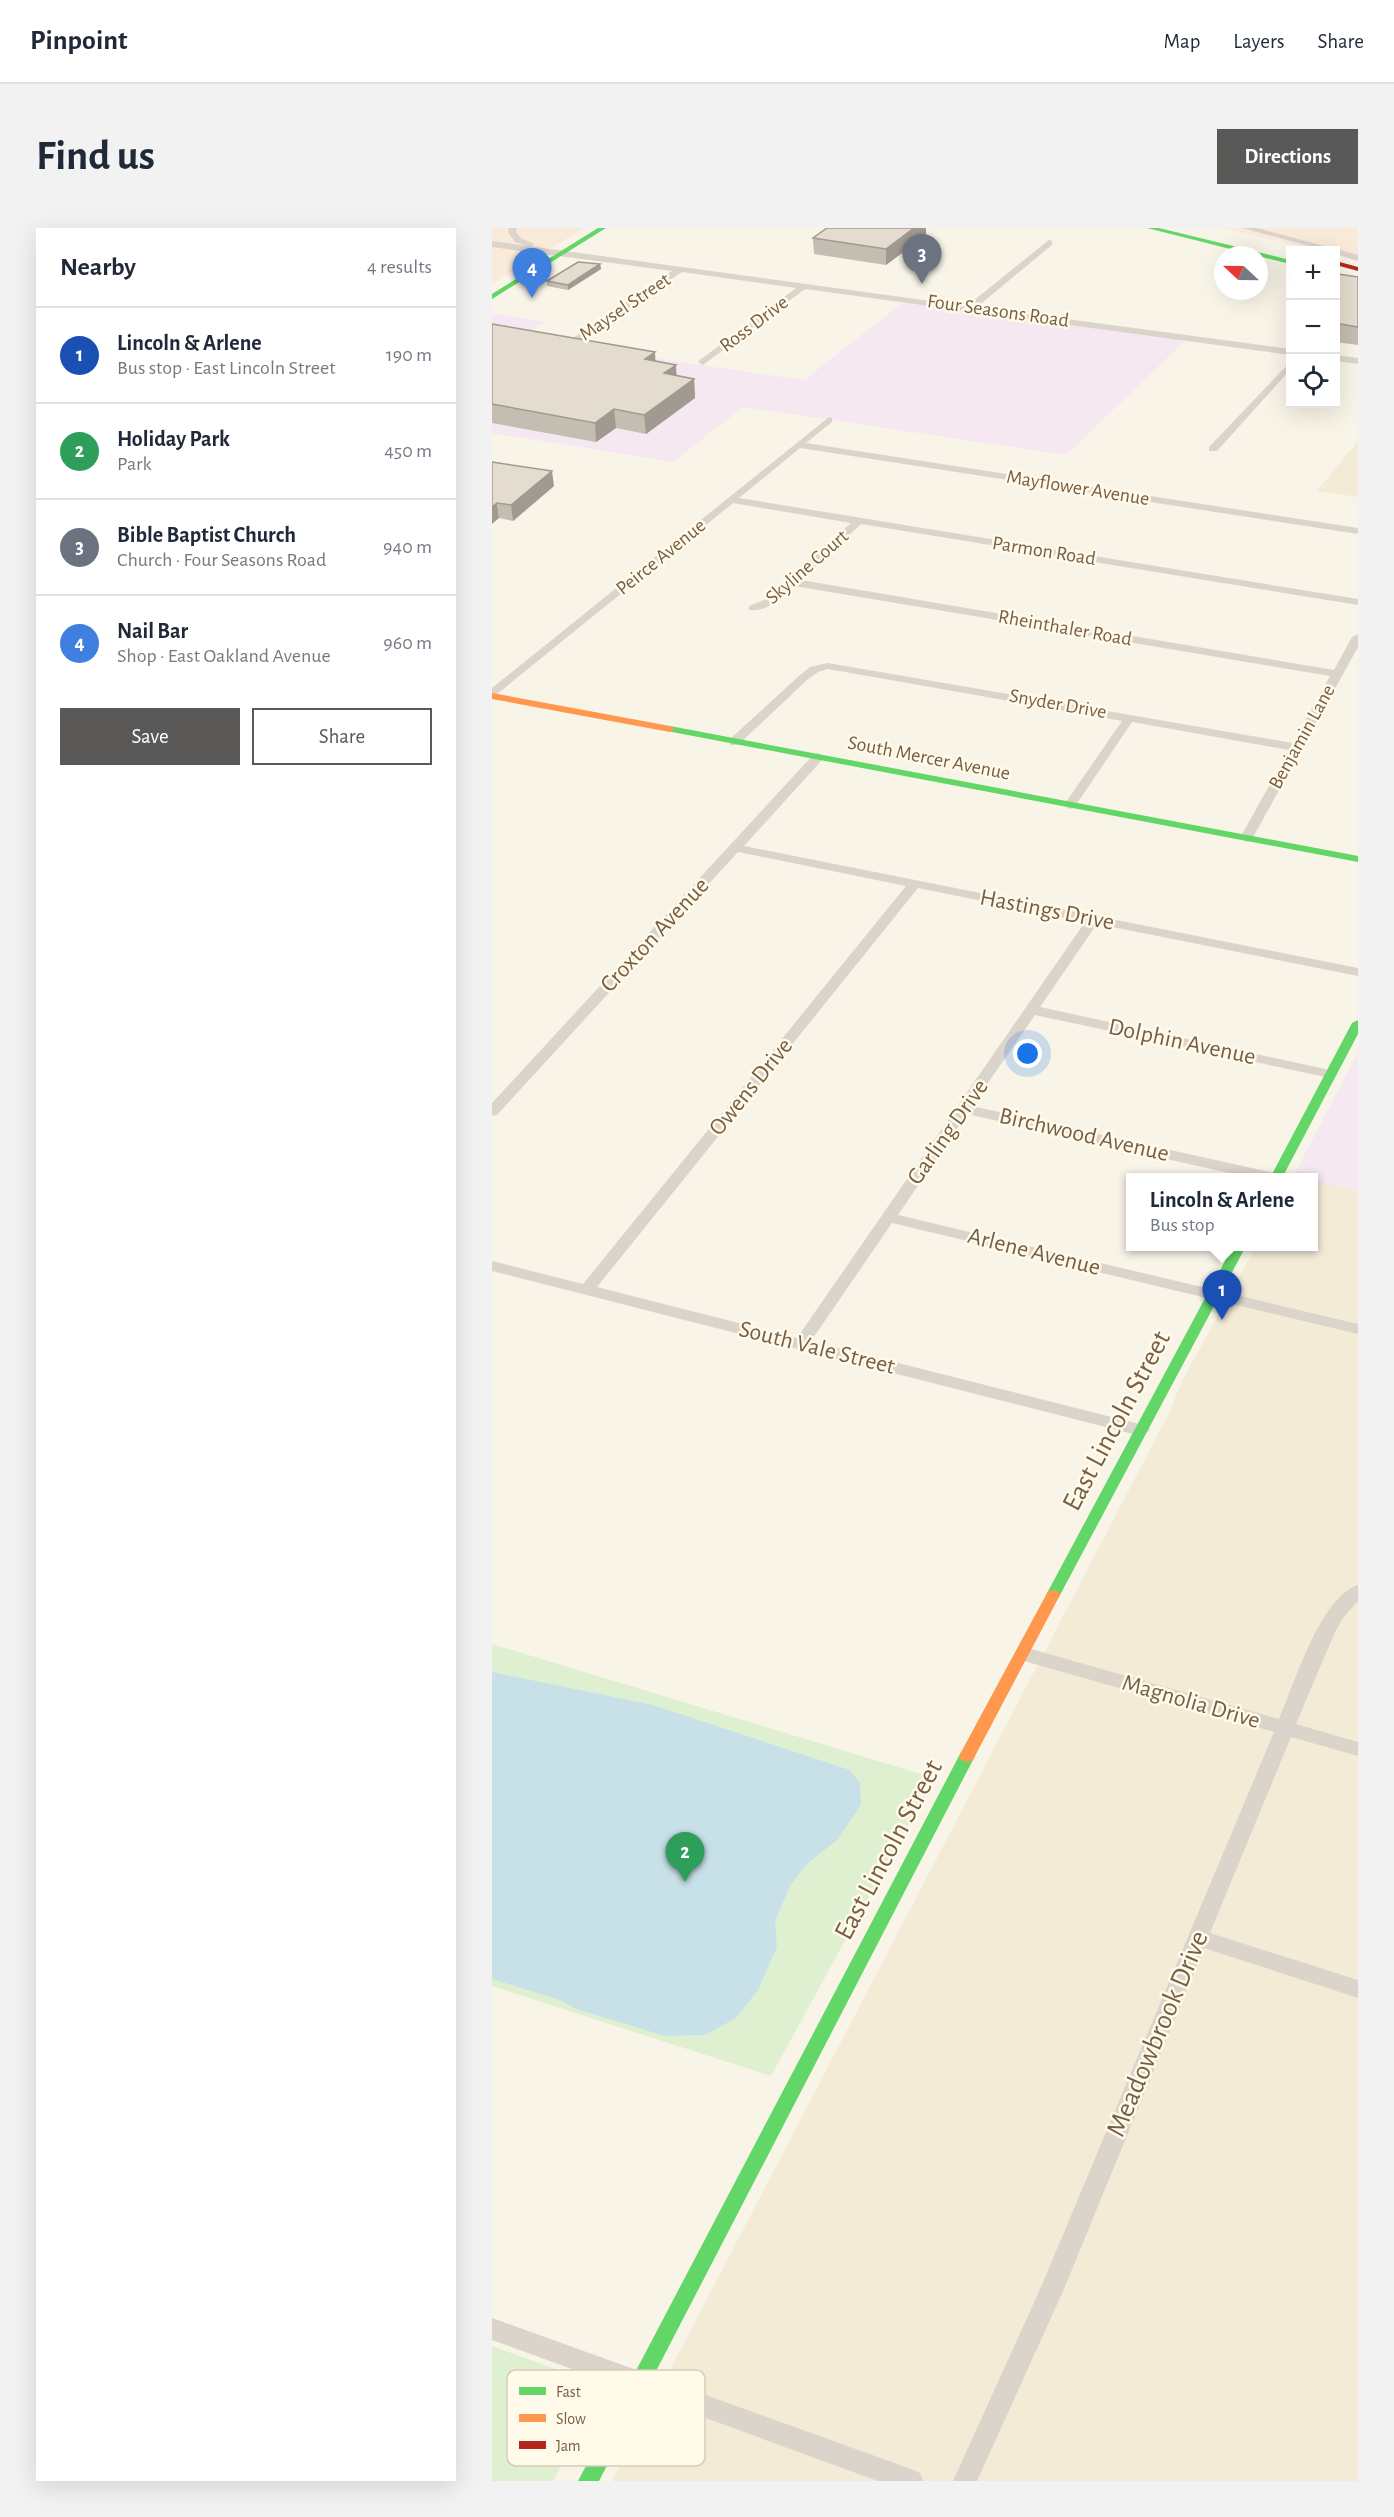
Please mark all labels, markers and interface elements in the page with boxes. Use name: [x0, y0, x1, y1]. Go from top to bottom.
text: Pinpoint: [30, 27, 128, 55]
text: Map: [1164, 31, 1200, 52]
text: Layers: [1233, 31, 1284, 52]
text: Share: [1317, 31, 1364, 52]
button: Directions: [1217, 129, 1358, 184]
text: Find us: [36, 135, 155, 177]
pin: 3: [902, 235, 942, 284]
north arrow: [1214, 246, 1268, 300]
map controls: [1286, 246, 1340, 408]
button: +: [1286, 246, 1340, 300]
pin: 4: [512, 248, 552, 298]
text: Nearby: [60, 254, 136, 280]
text: 4 results: [367, 257, 432, 277]
street label: Maysel Street: [576, 269, 675, 345]
street label: Four Seasons Road: [926, 291, 1070, 331]
street label: Ross Drive: [716, 292, 792, 356]
button: −: [1286, 300, 1340, 354]
text: Lincoln & Arlene: [117, 332, 262, 354]
text: 1: [76, 345, 83, 365]
text: 190 m: [386, 345, 432, 365]
button: locate: [1286, 354, 1340, 408]
text: Bus stop · East Lincoln Street: [117, 358, 336, 378]
text: Holiday Park: [117, 428, 230, 450]
text: 2: [75, 441, 84, 461]
text: 450 m: [384, 441, 432, 461]
text: Park: [117, 454, 152, 474]
street label: Mayflower Avenue: [1005, 467, 1151, 509]
street label: Peirce Avenue: [613, 515, 709, 599]
text: Bible Baptist Church: [117, 524, 296, 546]
street label: Skyline Court: [762, 526, 853, 608]
street label: Parmon Road: [991, 533, 1097, 569]
text: 3: [75, 537, 84, 557]
text: 940 m: [383, 537, 432, 557]
text: Church · Four Seasons Road: [117, 550, 326, 570]
street label: Rheinthaler Road: [997, 606, 1133, 650]
text: Nail Bar: [117, 620, 188, 642]
text: 4: [74, 633, 85, 653]
text: 960 m: [383, 633, 432, 653]
text: Shop · East Oakland Avenue: [117, 646, 331, 666]
street label: Benjamin Lane: [1265, 682, 1339, 792]
street label: Snyder Drive: [1008, 686, 1108, 722]
button: Save: [60, 708, 240, 765]
button: Share: [252, 708, 432, 765]
street label: South Mercer Avenue: [846, 732, 1012, 784]
street label: Croxton Avenue: [596, 873, 714, 997]
street label: Hastings Drive: [978, 885, 1116, 935]
street label: Dolphin Avenue: [1106, 1015, 1258, 1069]
street label: Owens Drive: [705, 1034, 797, 1140]
your location: [1013, 1039, 1042, 1068]
street label: Garling Drive: [903, 1075, 993, 1189]
street label: Birchwood Avenue: [997, 1104, 1171, 1166]
popup: [1126, 1173, 1318, 1251]
text: Lincoln & Arlene: [1150, 1189, 1294, 1211]
text: Bus stop: [1150, 1215, 1215, 1235]
street label: Arlene Avenue: [965, 1224, 1103, 1280]
pin: 1: [1202, 1270, 1242, 1320]
street label: South Vale Street: [737, 1317, 898, 1379]
street label: East Lincoln Street: [1058, 1326, 1176, 1515]
street label: Magnolia Drive: [1119, 1671, 1263, 1733]
street label: East Lincoln Street: [830, 1755, 948, 1944]
pin: 2: [666, 1832, 704, 1882]
street label: Meadowbrook Drive: [1102, 1927, 1214, 2141]
legend: [507, 2370, 705, 2466]
text: Fast: [556, 2384, 581, 2400]
text: Slow: [556, 2411, 586, 2427]
text: Jam: [556, 2438, 581, 2454]

